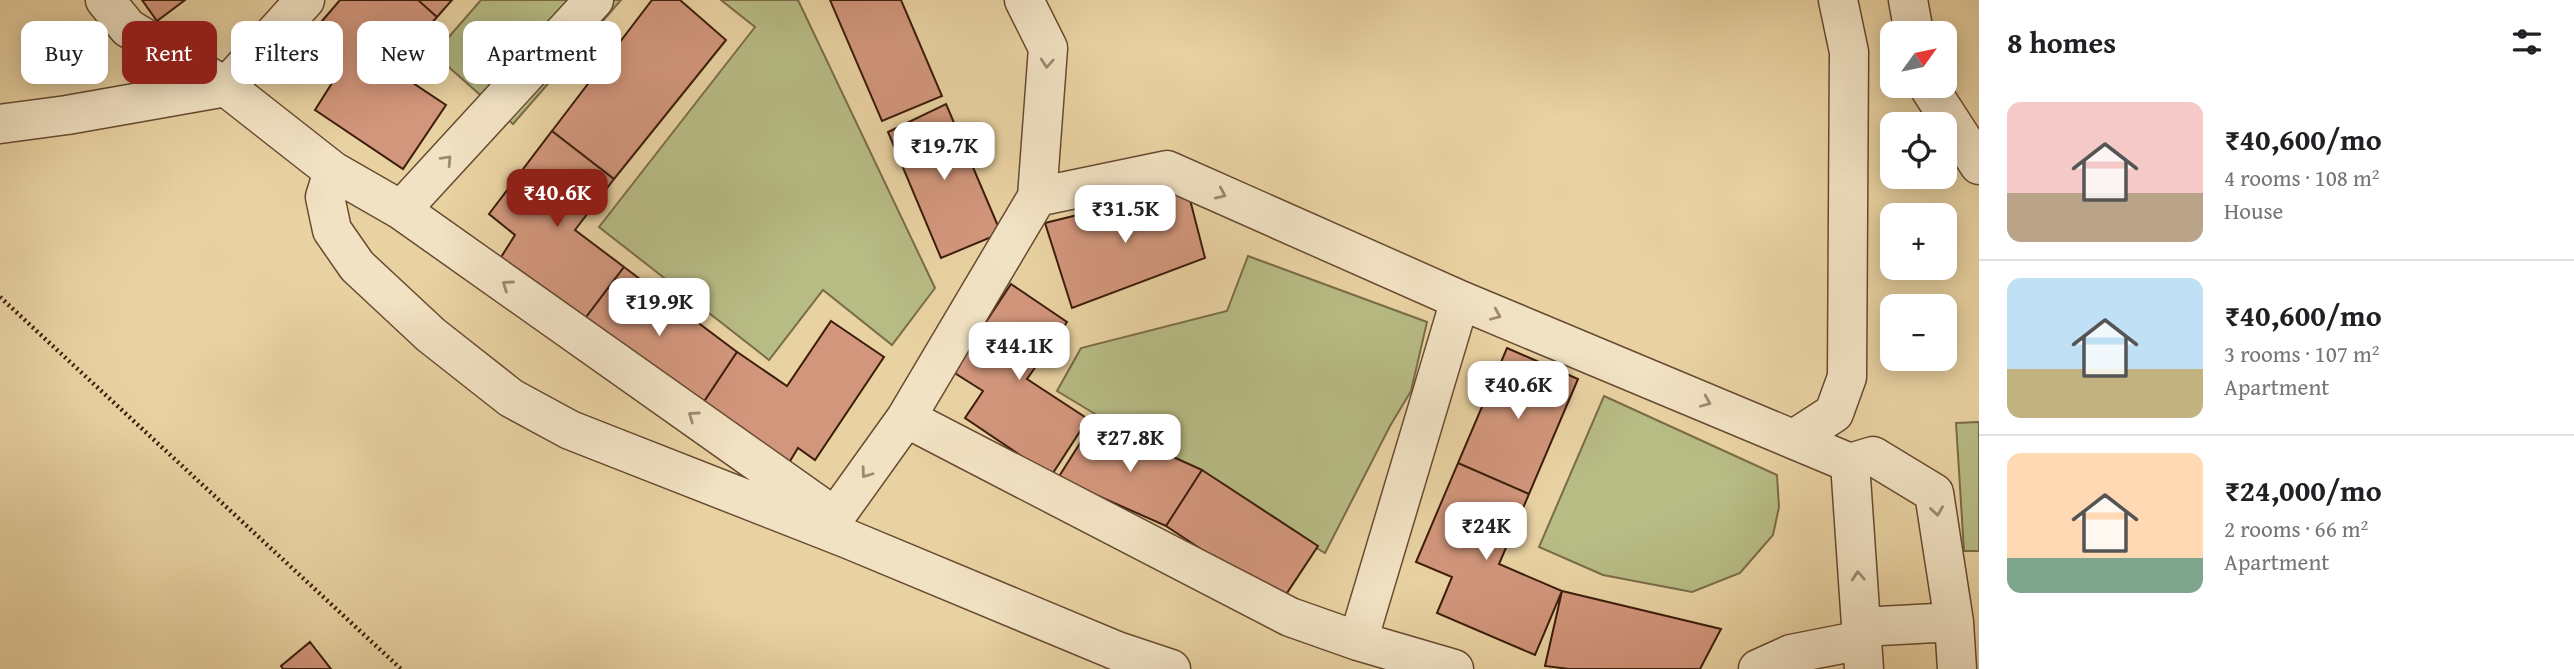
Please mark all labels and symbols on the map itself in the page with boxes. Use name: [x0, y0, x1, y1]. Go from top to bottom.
north arrow: [1880, 21, 1956, 98]
one-way arrow: [1039, 57, 1054, 68]
pin: ₹19.7K: [887, 122, 1001, 182]
one-way arrow: [439, 155, 451, 168]
pin: ₹40.6K: [500, 170, 614, 229]
pin: ₹31.5K: [1068, 186, 1182, 245]
one-way arrow: [1213, 186, 1226, 200]
pin: ₹19.9K: [602, 278, 716, 338]
one-way arrow: [502, 281, 515, 293]
one-way arrow: [1489, 307, 1502, 321]
pin: ₹44.1K: [962, 322, 1076, 382]
pin: ₹40.6K: [1461, 362, 1575, 421]
one-way arrow: [1700, 394, 1712, 408]
one-way arrow: [688, 412, 701, 424]
pin: ₹27.8K: [1073, 414, 1187, 474]
one-way arrow: [862, 465, 874, 478]
pin: ₹24K: [1445, 503, 1527, 562]
one-way arrow: [1929, 505, 1944, 517]
one-way arrow: [1851, 571, 1866, 582]

